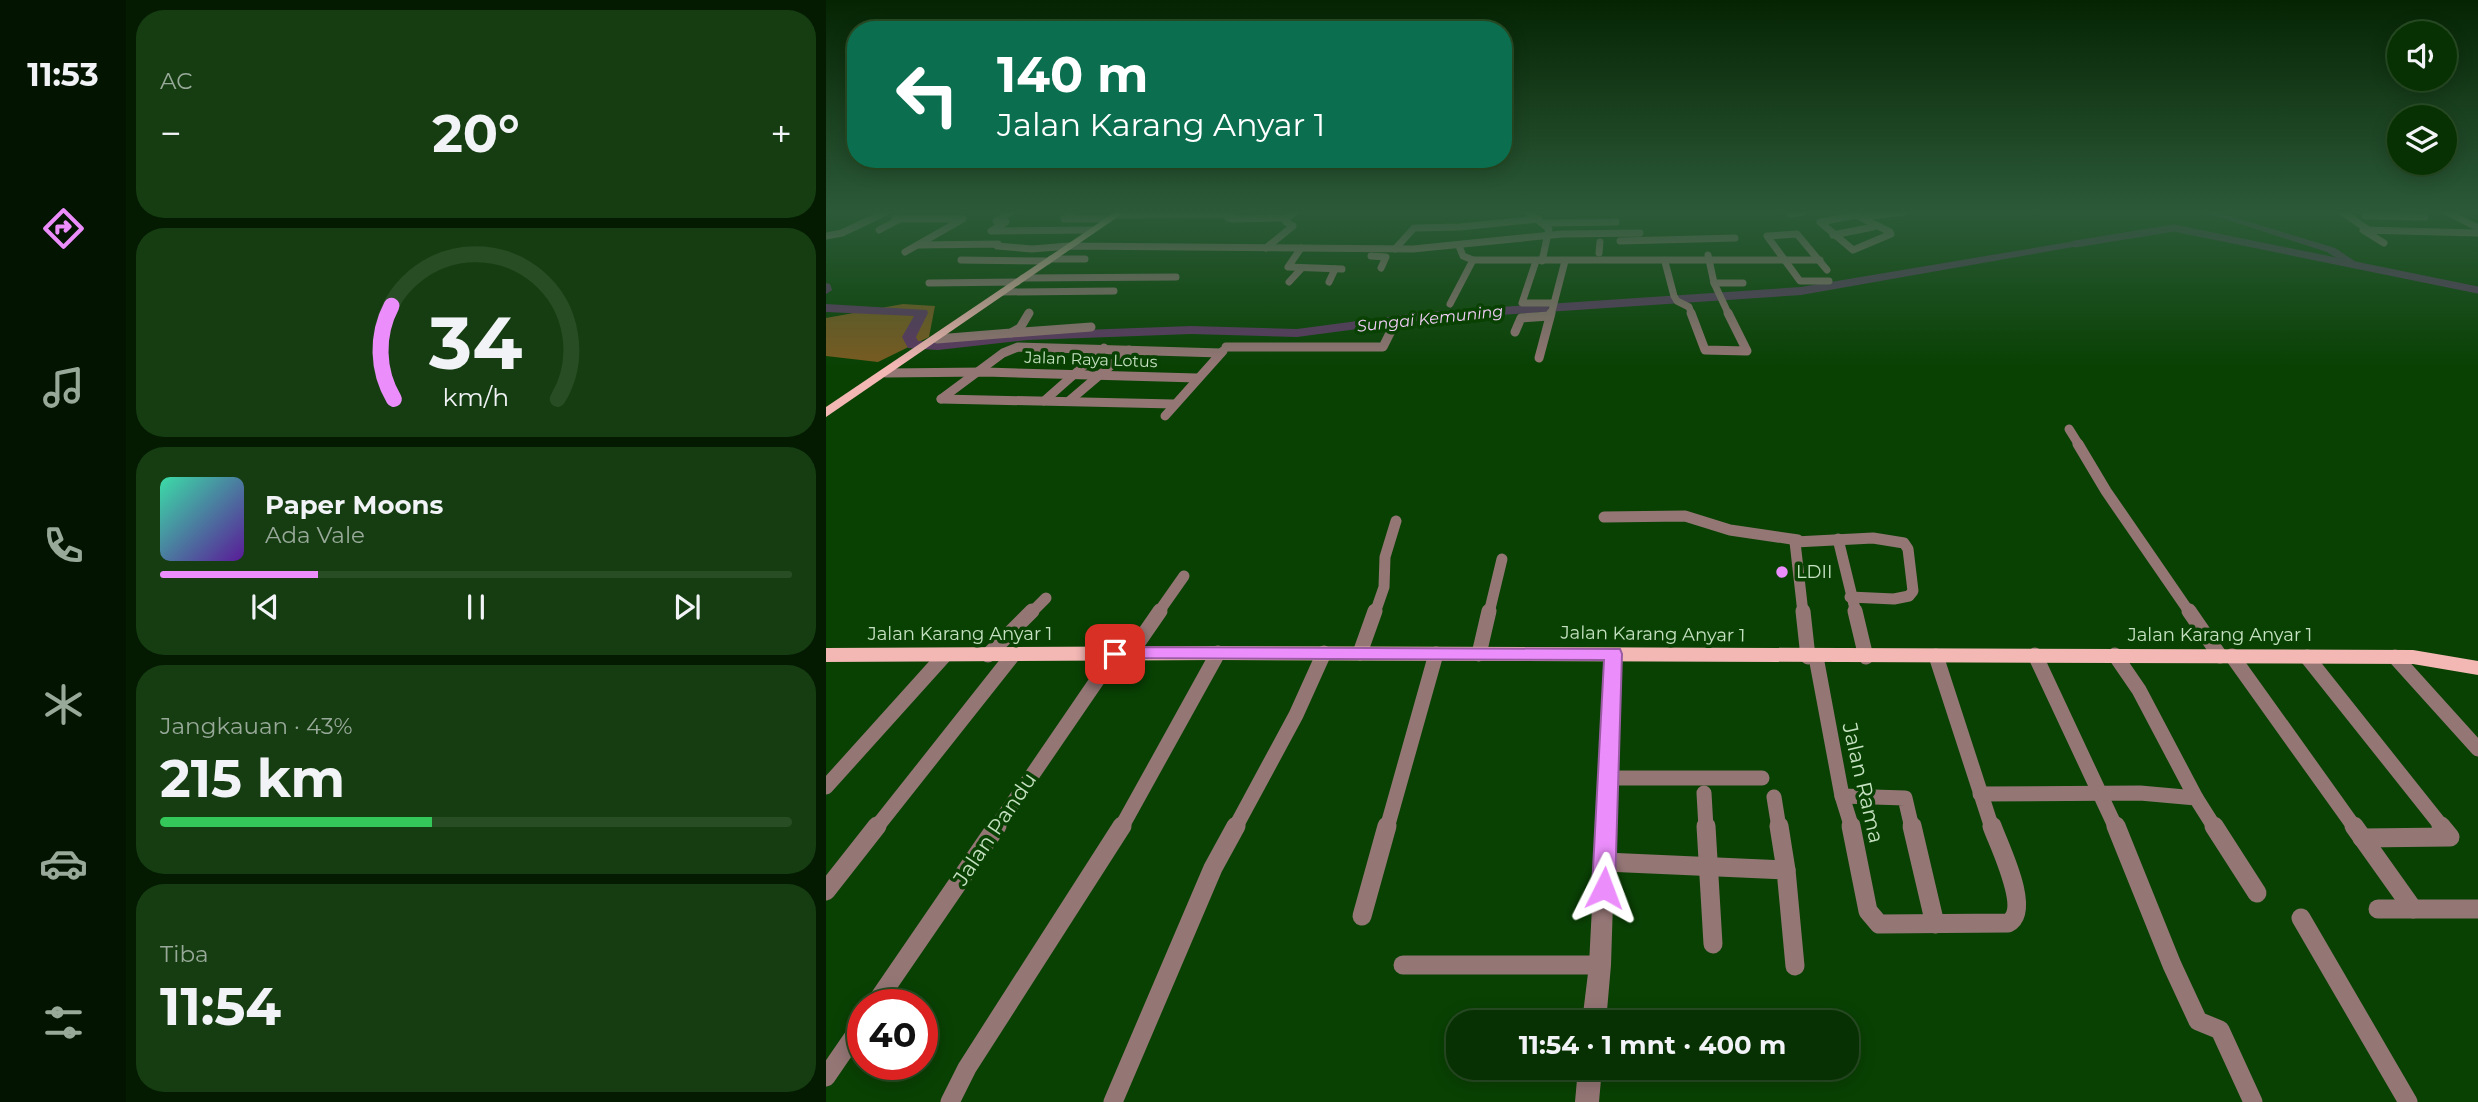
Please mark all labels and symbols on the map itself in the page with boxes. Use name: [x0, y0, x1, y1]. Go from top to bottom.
water label: Sungai Kemuning: [1356, 301, 1504, 336]
street label: Jalan Raya Lotus: [1023, 348, 1158, 371]
place label: LDII: [1796, 561, 1832, 583]
marker: LDII: [1774, 564, 1790, 580]
street label: Jalan Karang Anyar 1: [1559, 621, 1746, 647]
street label: Jalan Karang Anyar 1: [867, 623, 1052, 645]
pin: [1085, 624, 1145, 684]
street label: Jalan Karang Anyar 1: [2127, 624, 2312, 646]
street label: Jalan Rama: [1837, 719, 1889, 846]
street label: Jalan Pandu: [947, 768, 1041, 891]
position arrow: [1567, 851, 1641, 925]
speed limit sign: 40: [847, 989, 938, 1080]

